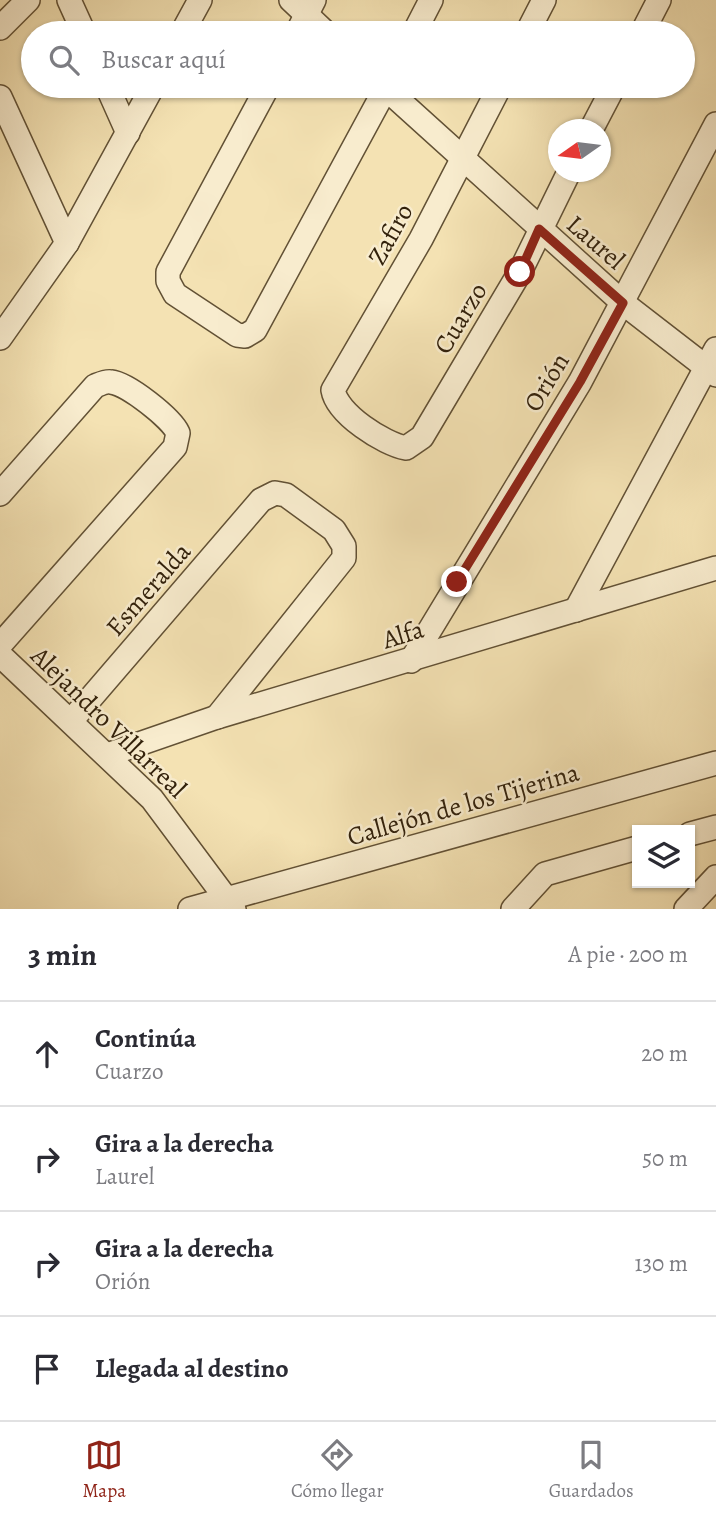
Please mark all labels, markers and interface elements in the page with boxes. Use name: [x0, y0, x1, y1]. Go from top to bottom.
search box: [21, 21, 695, 98]
icon: search: [45, 41, 83, 79]
text: Buscar aquí: [101, 42, 226, 77]
north arrow: [548, 119, 611, 182]
street label: Zafiro: [359, 197, 421, 271]
street label: Laurel: [559, 207, 632, 278]
route start: [504, 256, 535, 287]
street label: Cuarzo: [426, 276, 495, 360]
street label: Orión: [515, 346, 578, 418]
street label: Esmeralda: [98, 535, 199, 644]
route end: [441, 566, 472, 597]
street label: Alfa: [377, 612, 428, 658]
street label: Alejandro Villarreal: [22, 638, 194, 806]
street label: Callejón de los Tijerina: [343, 755, 583, 854]
map controls: [632, 825, 695, 888]
button: layers: [632, 825, 695, 888]
text: 3 min: [28, 935, 97, 975]
text: A pie · 200 m: [568, 939, 688, 970]
text: Continúa: [95, 1021, 196, 1056]
icon: ahead: [28, 1035, 66, 1073]
text: 20 m: [641, 1038, 688, 1069]
text: Cuarzo: [95, 1056, 163, 1087]
text: Gira a la derecha: [95, 1126, 274, 1161]
icon: right: [28, 1140, 66, 1178]
text: 50 m: [642, 1143, 688, 1174]
text: Laurel: [95, 1161, 154, 1192]
text: Gira a la derecha: [95, 1231, 274, 1266]
icon: right: [28, 1245, 66, 1283]
text: 130 m: [635, 1248, 688, 1279]
text: Orión: [95, 1266, 150, 1297]
icon: arrive: [28, 1350, 66, 1388]
text: Llegada al destino: [95, 1351, 289, 1386]
tab: Mapa: [82, 1436, 126, 1504]
tab: Cómo llegar: [291, 1436, 384, 1504]
tab: Guardados: [549, 1436, 634, 1504]

